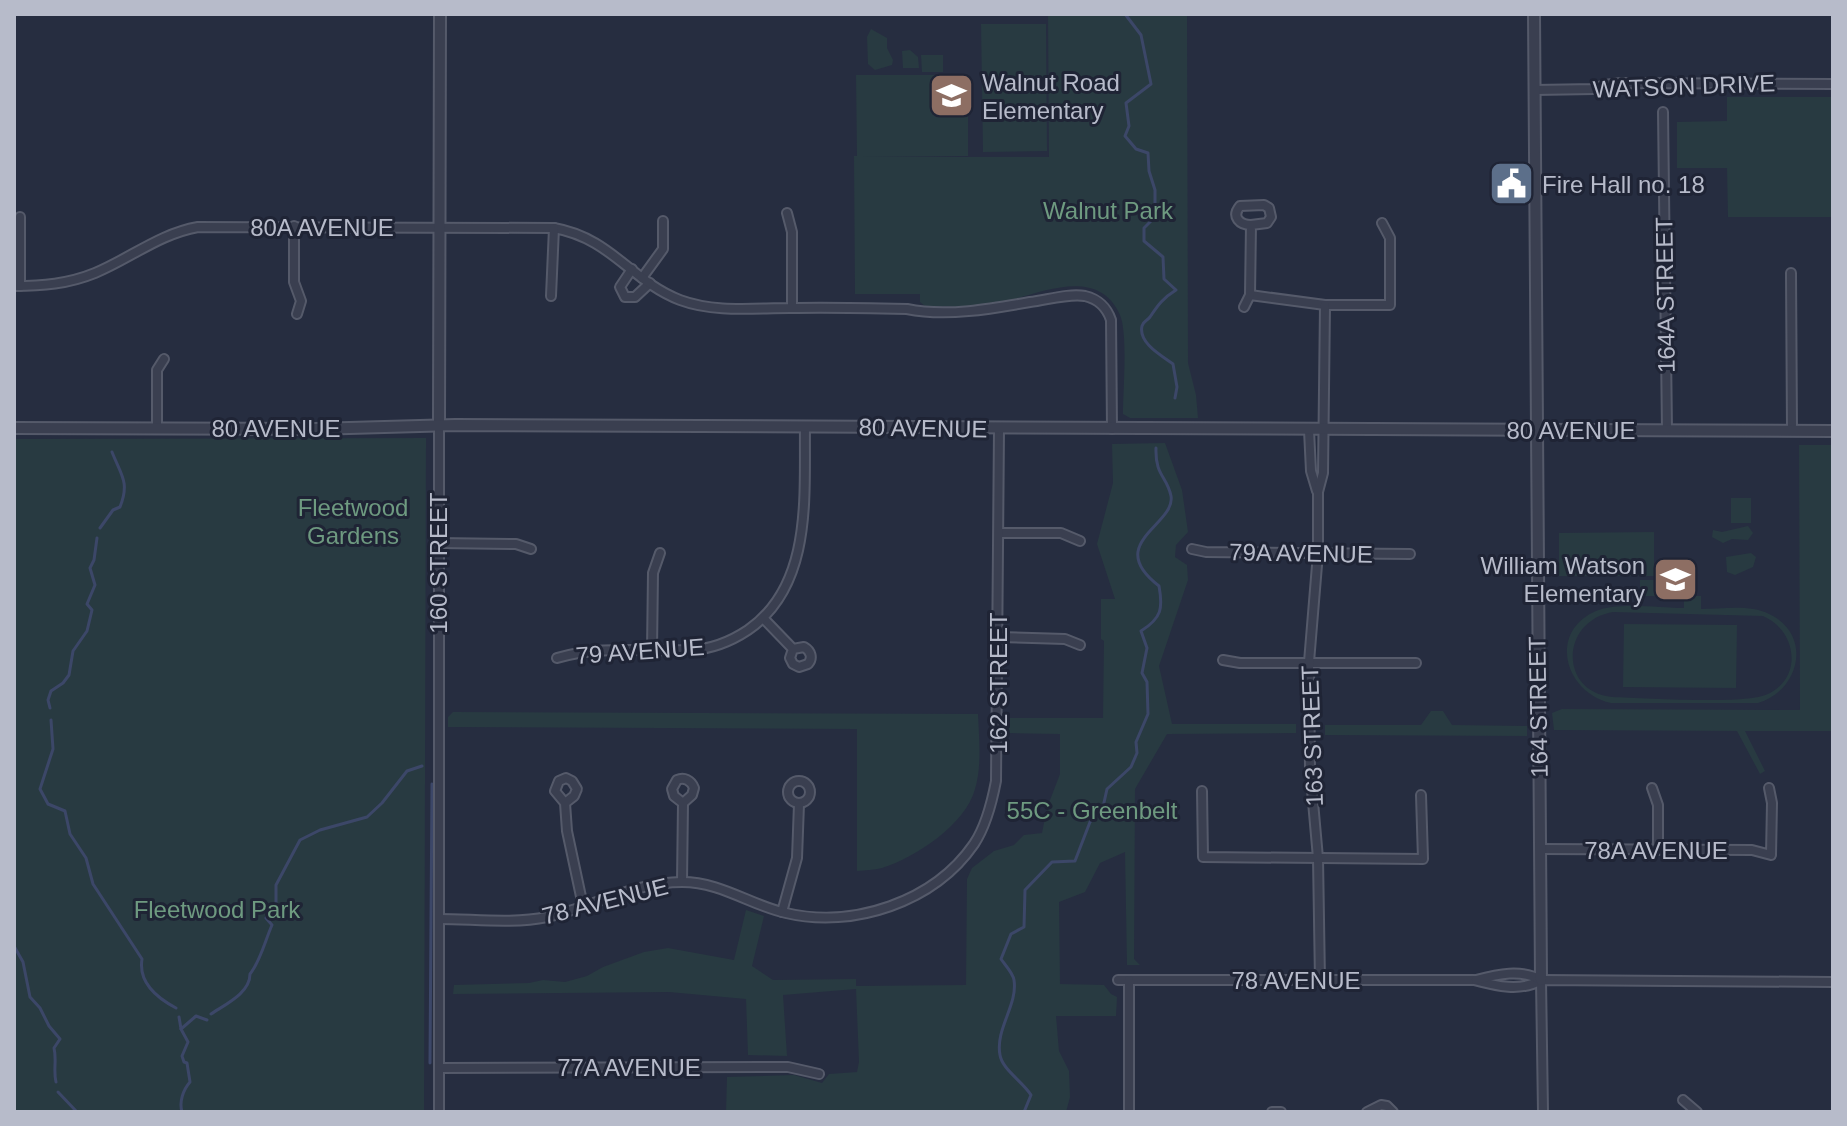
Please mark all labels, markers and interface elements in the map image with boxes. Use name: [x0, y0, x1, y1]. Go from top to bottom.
place label: Walnut Road Elementary: [982, 69, 1120, 124]
street label: WATSON DRIVE: [1592, 69, 1776, 103]
school or university icon: Walnut Road Elementary: [927, 72, 975, 120]
public building icon: Fire Hall no. 18: [1487, 160, 1535, 208]
place label: Fire Hall no. 18: [1542, 171, 1705, 198]
park label: Walnut Park: [1043, 197, 1174, 224]
street label: 80A AVENUE: [250, 214, 394, 241]
street label: 164A STREET: [1650, 216, 1680, 373]
street label: 80 AVENUE: [858, 413, 988, 443]
street label: 80 AVENUE: [212, 415, 340, 442]
street label: 80 AVENUE: [1507, 417, 1635, 444]
street label: 160 STREET: [425, 492, 452, 634]
park label: Fleetwood Gardens: [298, 494, 408, 549]
street label: 79A AVENUE: [1229, 538, 1373, 568]
place label: William Watson Elementary: [1481, 552, 1645, 607]
school or university icon: William Watson Elementary: [1652, 555, 1700, 603]
street label: 162 STREET: [985, 612, 1012, 754]
street label: 79 AVENUE: [575, 633, 705, 669]
street label: 164 STREET: [1523, 636, 1553, 778]
street label: 163 STREET: [1296, 665, 1328, 807]
park label: 55C - Greenbelt: [1007, 797, 1178, 824]
street label: 78A AVENUE: [1584, 837, 1728, 864]
street label: 78 AVENUE: [539, 872, 671, 930]
park label: Fleetwood Park: [134, 896, 301, 923]
street label: 78 AVENUE: [1232, 967, 1360, 994]
street label: 77A AVENUE: [557, 1054, 701, 1081]

